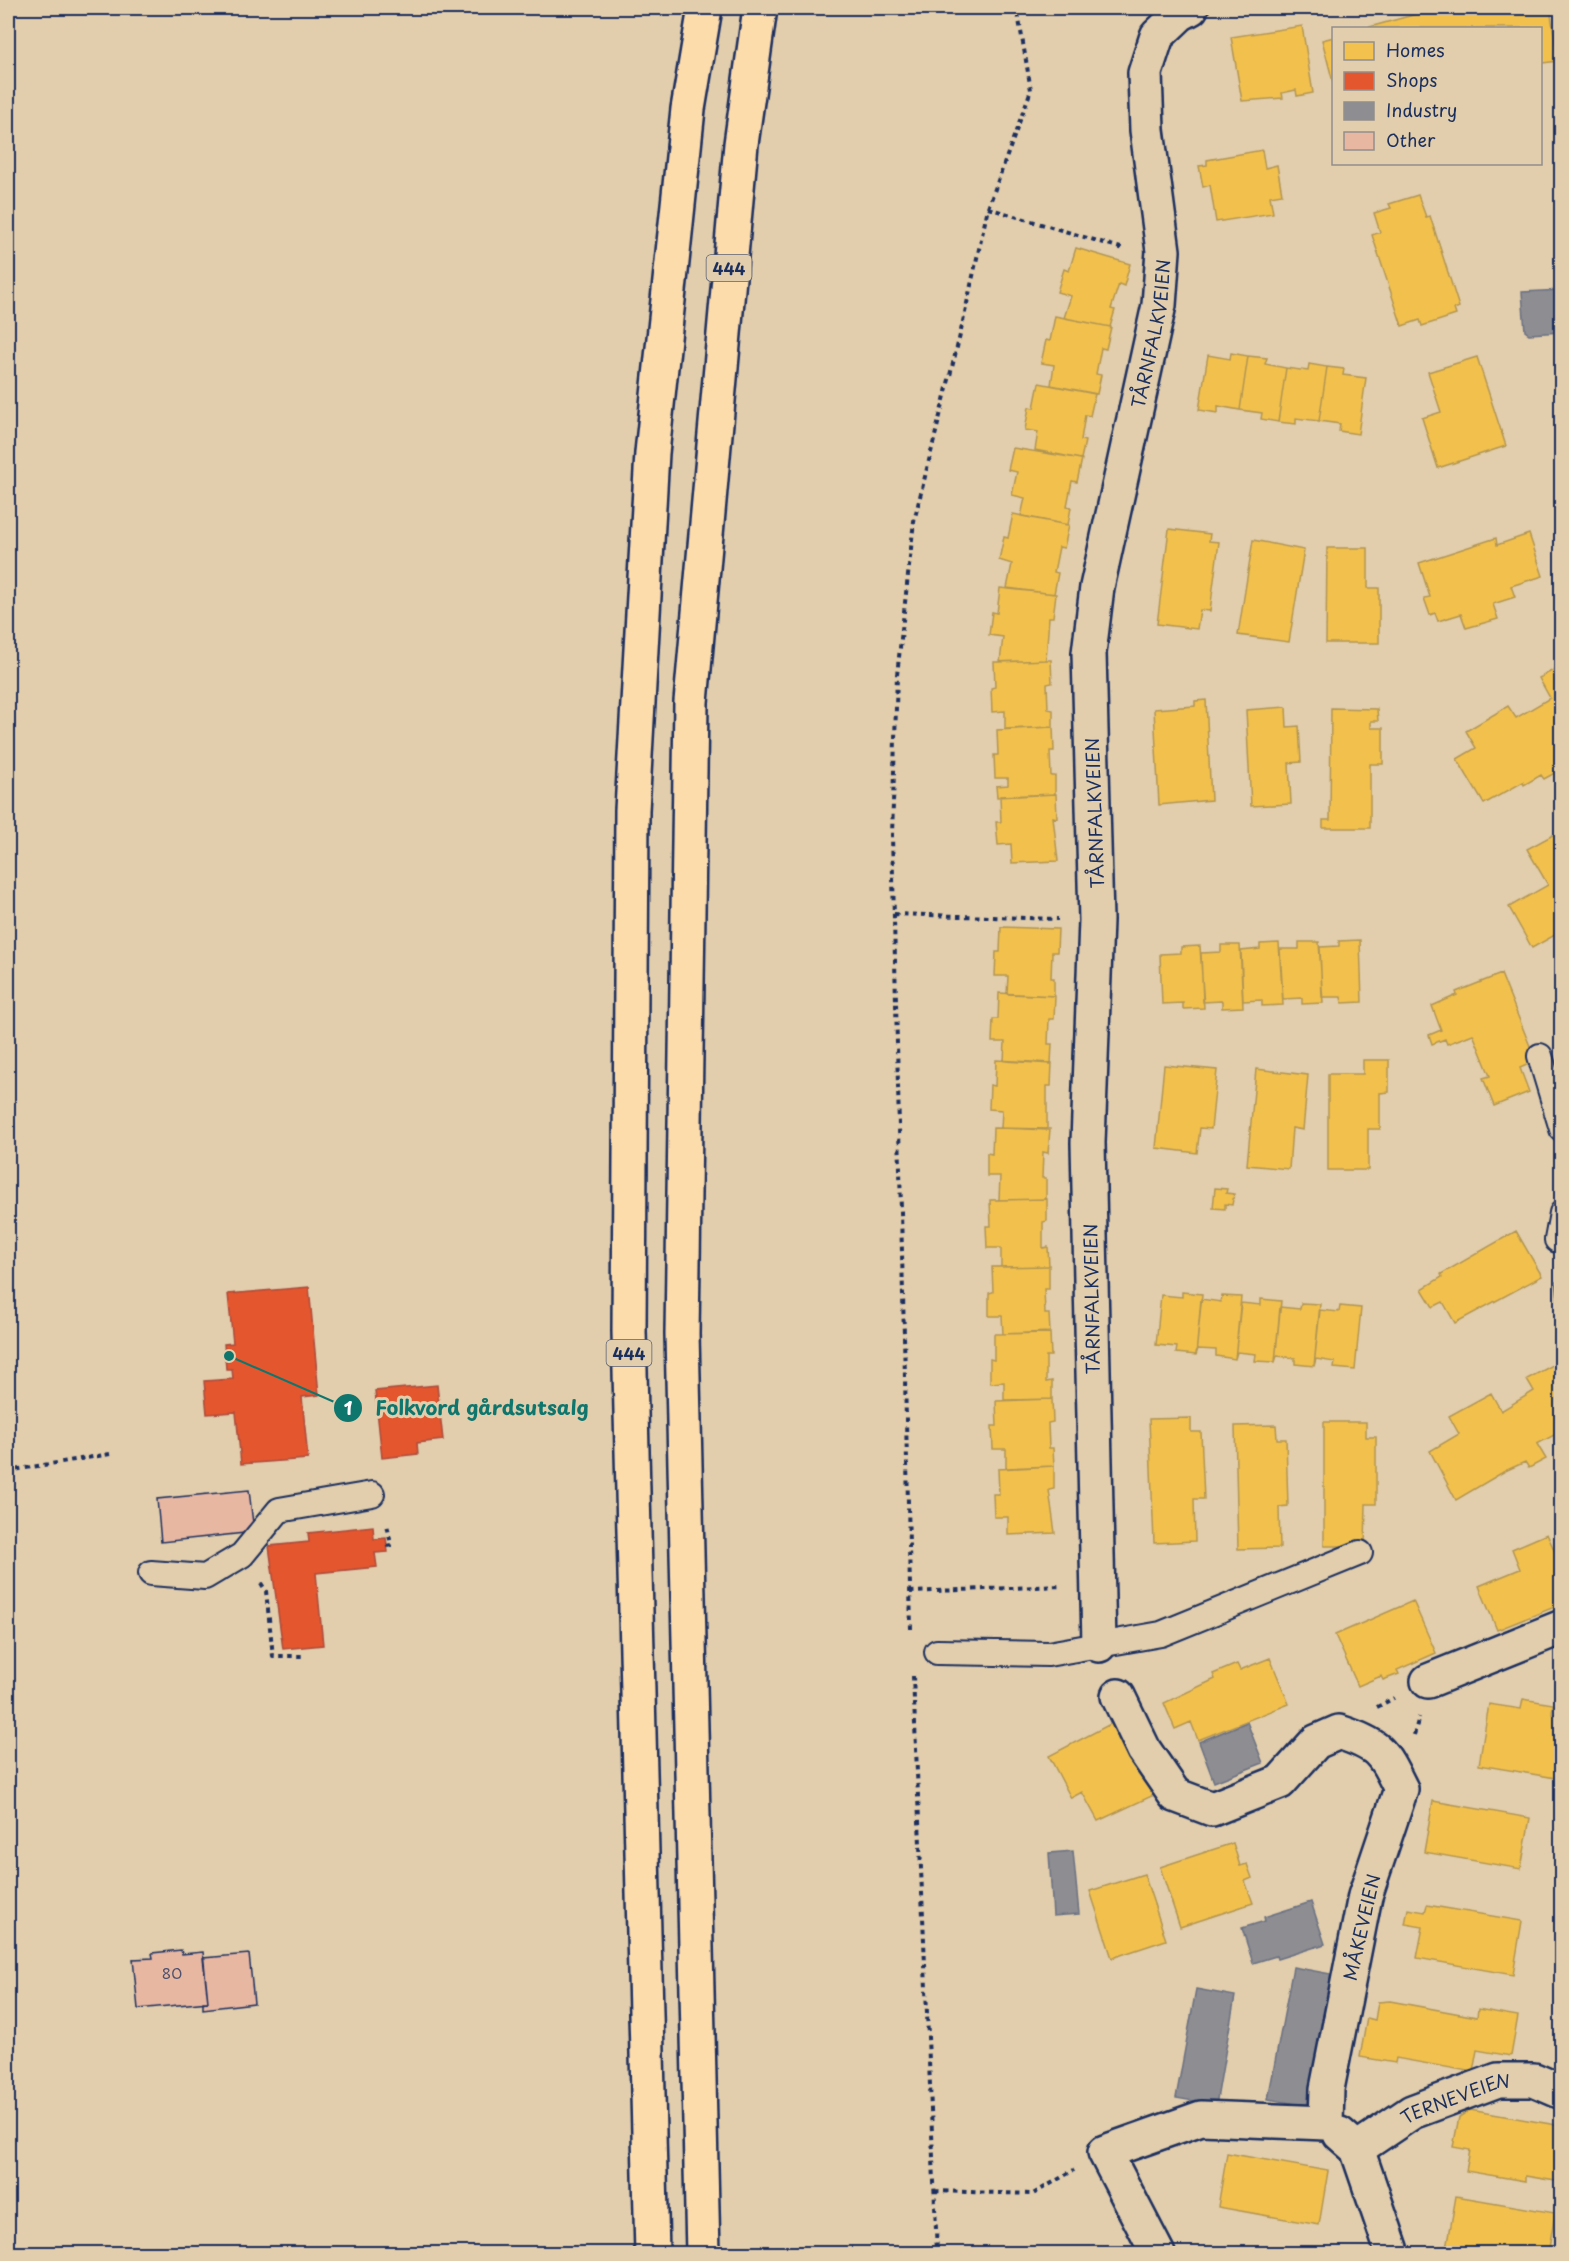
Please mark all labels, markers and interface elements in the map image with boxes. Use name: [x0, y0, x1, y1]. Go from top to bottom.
legend: [1332, 27, 1542, 165]
text: Homes: [1386, 36, 1444, 63]
text: Shops: [1386, 66, 1437, 93]
text: Industry: [1386, 96, 1457, 123]
text: Other: [1386, 126, 1436, 153]
road number: 444: [706, 255, 752, 281]
street label: TÅRNFALKVEIEN: [1123, 258, 1176, 411]
street label: TÅRNFALKVEIEN: [1078, 737, 1110, 889]
street label: TÅRNFALKVEIEN: [1076, 1223, 1106, 1375]
road number: 444: [606, 1340, 652, 1366]
callout: Folkvord gårdsutsalg: [333, 1389, 601, 1427]
text: Folkvord gårdsutsalg: [375, 1392, 589, 1422]
text: 1: [344, 1394, 353, 1421]
street label: MÅKEVEIEN: [1336, 1871, 1386, 1983]
house number: 80: [162, 1961, 182, 1984]
street label: TERNEVEIEN: [1394, 2067, 1510, 2130]

